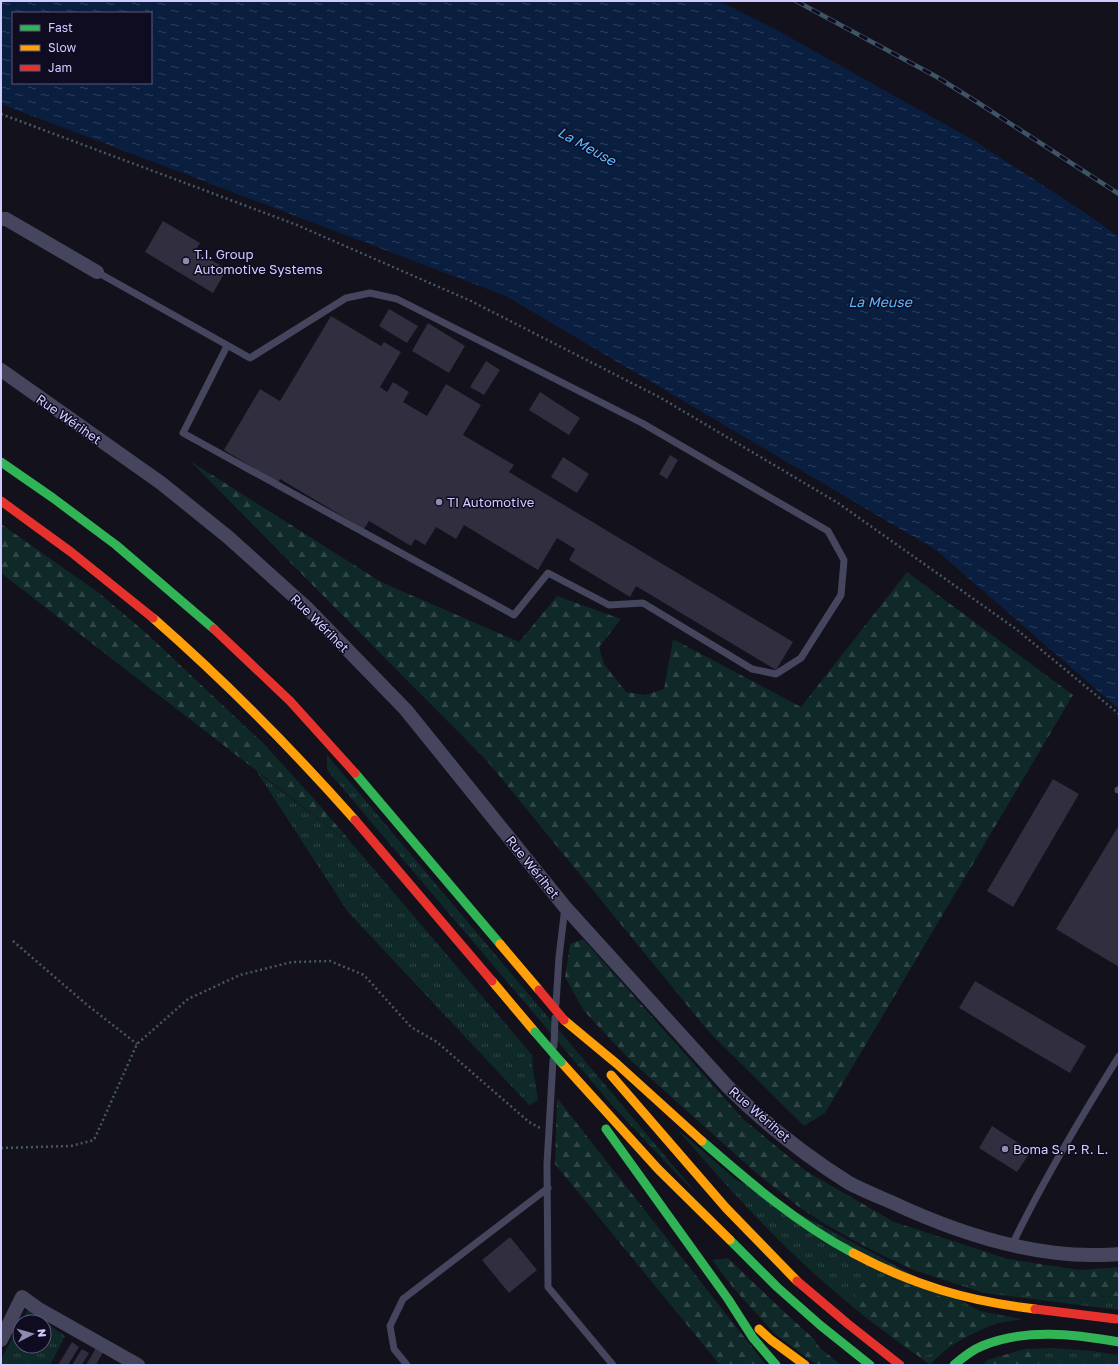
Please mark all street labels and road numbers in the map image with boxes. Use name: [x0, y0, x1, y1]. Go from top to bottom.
street label: Rue Wérihet: [33, 391, 105, 447]
street label: Rue Wérihet: [287, 590, 353, 656]
street label: Rue Wérihet: [503, 832, 563, 902]
street label: Rue Wérihet: [726, 1083, 794, 1145]

